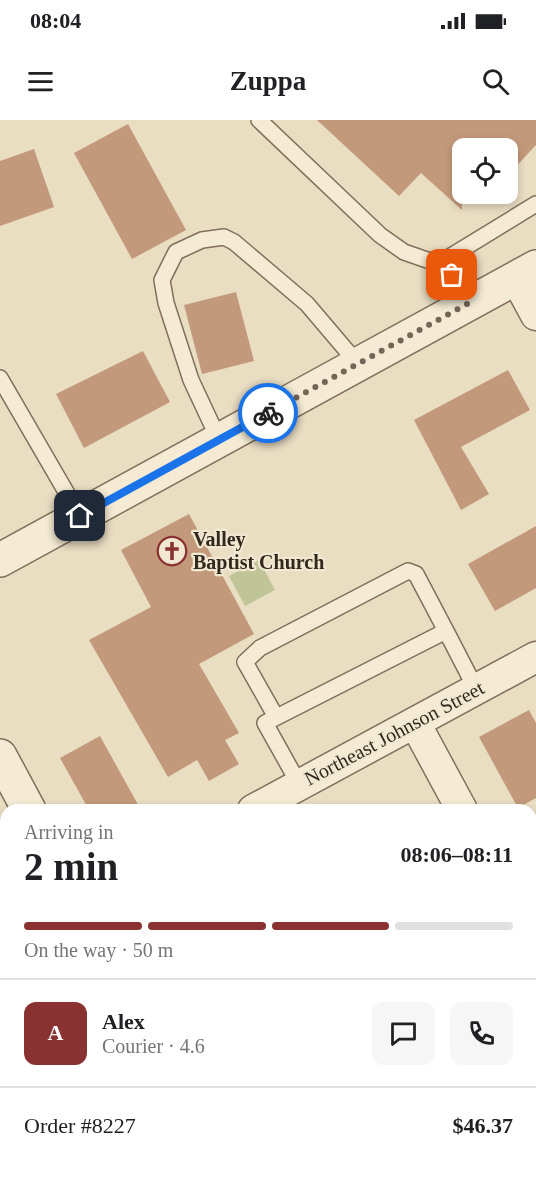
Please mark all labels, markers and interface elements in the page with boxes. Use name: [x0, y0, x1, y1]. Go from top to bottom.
text: 08:04: [30, 8, 81, 33]
icon: menu: [24, 65, 57, 98]
icon: search: [479, 65, 512, 98]
text: Zuppa: [230, 66, 306, 96]
map controls: [452, 138, 518, 204]
button: locate: [452, 138, 518, 204]
pin: [426, 249, 477, 300]
icon: bag: [435, 258, 468, 291]
courier: [238, 383, 298, 443]
icon: bike: [252, 397, 285, 430]
pin: [54, 490, 105, 541]
icon: home: [63, 499, 96, 532]
place label: Valley Baptist Church: [193, 528, 324, 574]
church icon: Valley Baptist Church: [156, 535, 188, 567]
street label: Northeast Johnson Street: [301, 676, 488, 790]
text: Arriving in: [24, 821, 113, 843]
text: 08:06–08:11: [401, 842, 513, 867]
text: 2 min: [24, 845, 118, 888]
text: On the way · 50 m: [24, 939, 173, 961]
button: chat: [372, 1002, 435, 1065]
button: phone: [450, 1002, 513, 1065]
text: Alex: [102, 1009, 145, 1034]
text: A: [48, 1020, 63, 1045]
text: Courier · 4.6: [102, 1035, 205, 1057]
text: Order #8227: [24, 1113, 136, 1138]
text: $46.37: [453, 1113, 513, 1138]

